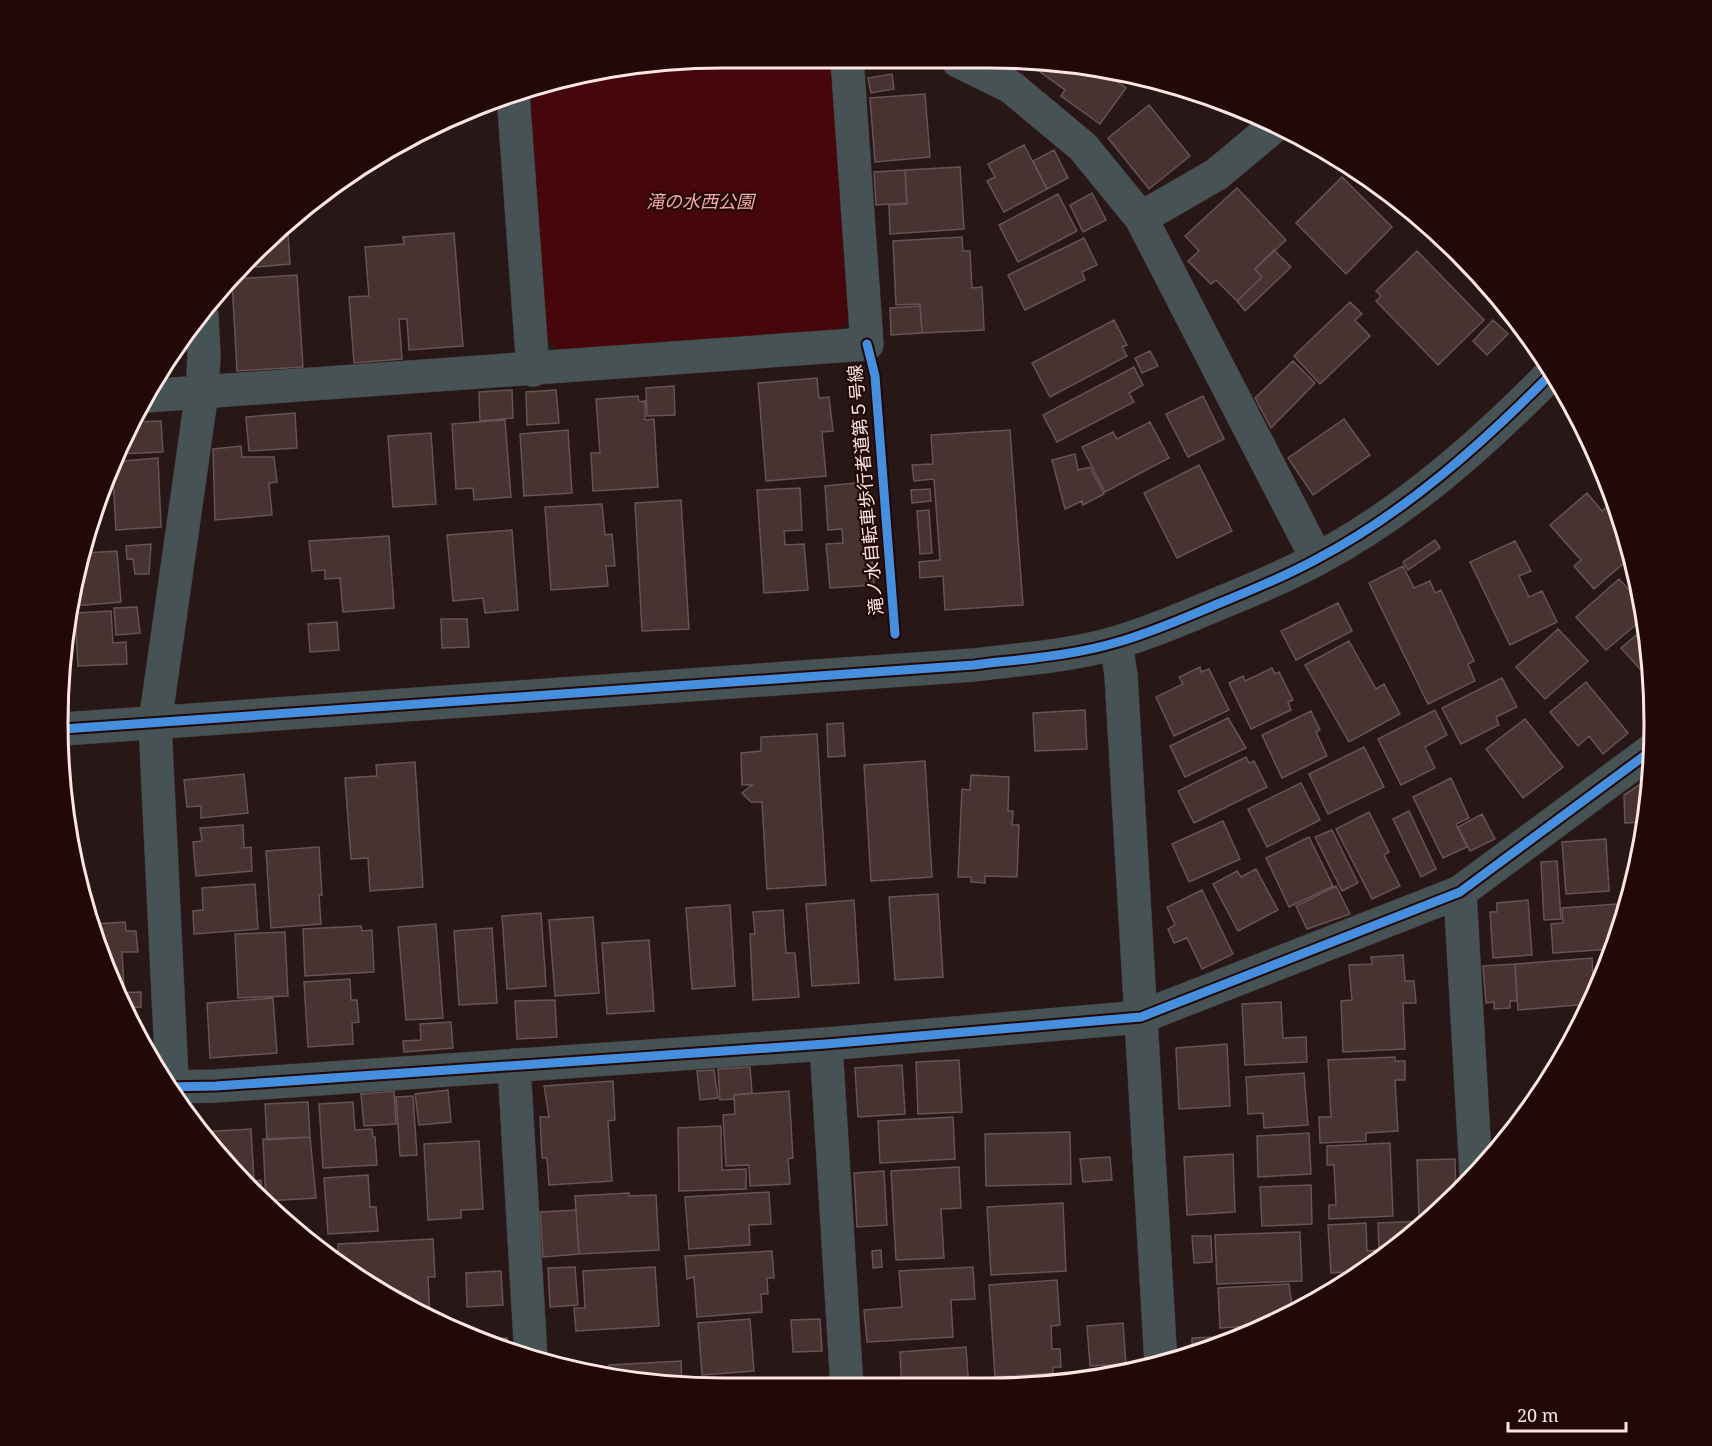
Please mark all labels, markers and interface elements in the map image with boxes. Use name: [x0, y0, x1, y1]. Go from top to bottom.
park label: 滝の水西公園: [646, 189, 757, 213]
street label: 滝ノ水自転車歩行者道第５号線: [842, 364, 888, 617]
scale bar: [1508, 1395, 1626, 1433]
text: 20 m: [1517, 1403, 1559, 1427]

